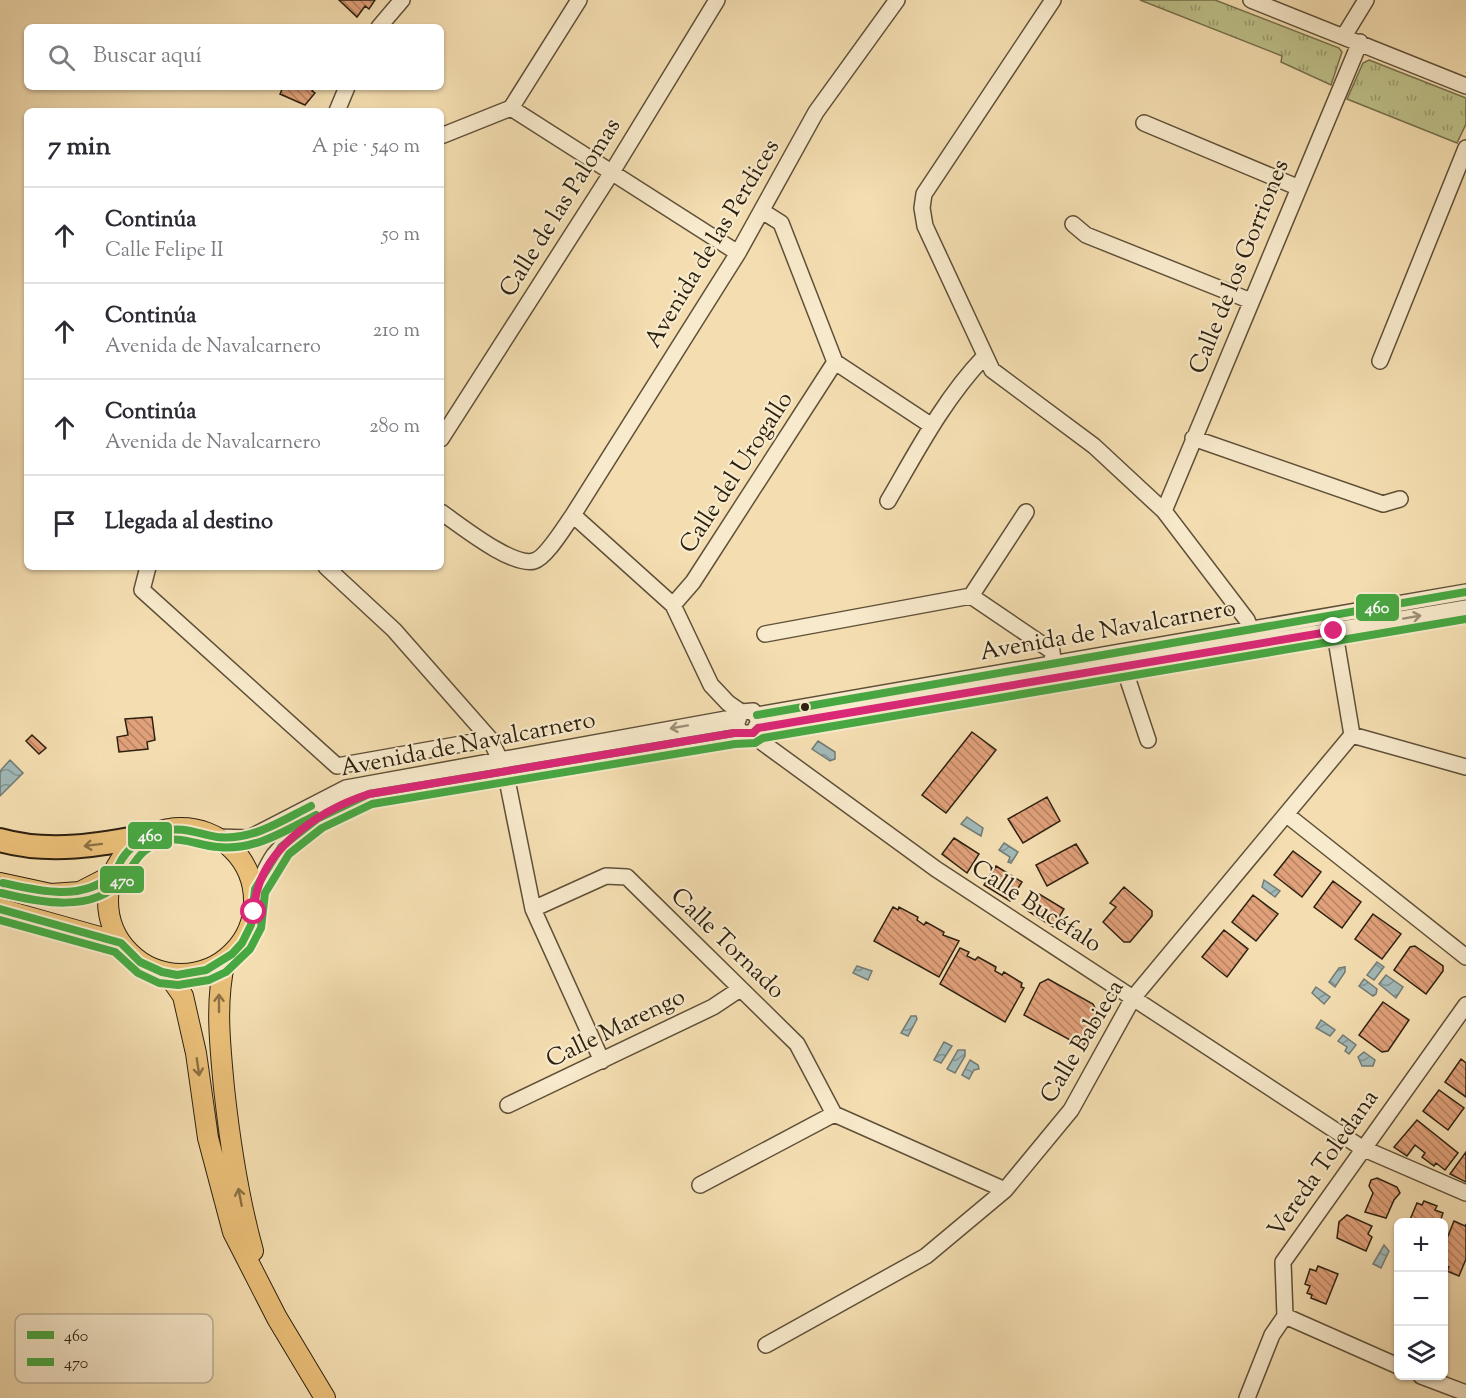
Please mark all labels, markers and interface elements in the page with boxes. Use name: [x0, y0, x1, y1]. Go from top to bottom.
search box: [24, 24, 444, 90]
icon: search: [45, 41, 78, 74]
text: Buscar aquí: [93, 41, 202, 73]
street label: Calle de las Palomas: [492, 112, 630, 304]
text: 7 min: [48, 129, 111, 166]
text: A pie · 540 m: [312, 133, 420, 162]
street label: Avenida de las Perdices: [637, 133, 789, 355]
street label: Calle de los Gorriones: [1181, 155, 1299, 379]
text: Continúa: [105, 205, 196, 237]
icon: ahead: [48, 219, 81, 252]
text: 50 m: [382, 221, 420, 250]
text: Calle Felipe II: [105, 237, 224, 266]
text: Continúa: [105, 301, 196, 333]
icon: ahead: [48, 315, 81, 348]
text: 210 m: [373, 317, 420, 346]
text: Avenida de Navalcarnero: [105, 333, 321, 362]
street label: Calle del Urogallo: [672, 386, 802, 560]
text: Continúa: [105, 397, 196, 429]
icon: ahead: [48, 411, 81, 444]
text: 280 m: [369, 413, 420, 442]
text: Avenida de Navalcarnero: [105, 429, 321, 458]
icon: arrive: [48, 507, 81, 540]
text: Llegada al destino: [105, 507, 273, 539]
street label: Avenida de Navalcarnero: [977, 592, 1239, 670]
line badge: 460: [1355, 593, 1400, 622]
text: 460: [1364, 598, 1390, 621]
one-way arrow: [1402, 611, 1422, 622]
route end: [1320, 617, 1346, 643]
unlabelled marker: [799, 701, 811, 713]
street label: Avenida de Navalcarnero: [338, 704, 598, 786]
one-way arrow: [670, 722, 690, 733]
line badge: 460: [127, 821, 173, 850]
text: 460: [137, 826, 163, 849]
one-way arrow: [84, 840, 103, 851]
street label: Calle Bucéfalo: [964, 852, 1108, 962]
line badge: 470: [99, 865, 145, 894]
text: 470: [109, 871, 135, 894]
street label: Calle Tornado: [662, 880, 792, 1008]
route start: [240, 898, 266, 924]
street label: Calle Babieca: [1033, 974, 1133, 1110]
street label: Calle Marengo: [541, 981, 691, 1077]
one-way arrow: [213, 994, 224, 1014]
one-way arrow: [192, 1057, 203, 1077]
street label: Vereda Toledana: [1260, 1083, 1388, 1245]
one-way arrow: [234, 1187, 245, 1207]
map controls: [1394, 1218, 1448, 1380]
button: +: [1394, 1218, 1448, 1272]
button: −: [1394, 1272, 1448, 1326]
legend: [15, 1314, 213, 1383]
text: 460: [64, 1326, 88, 1349]
button: layers: [1394, 1326, 1448, 1380]
text: 470: [64, 1353, 88, 1376]

